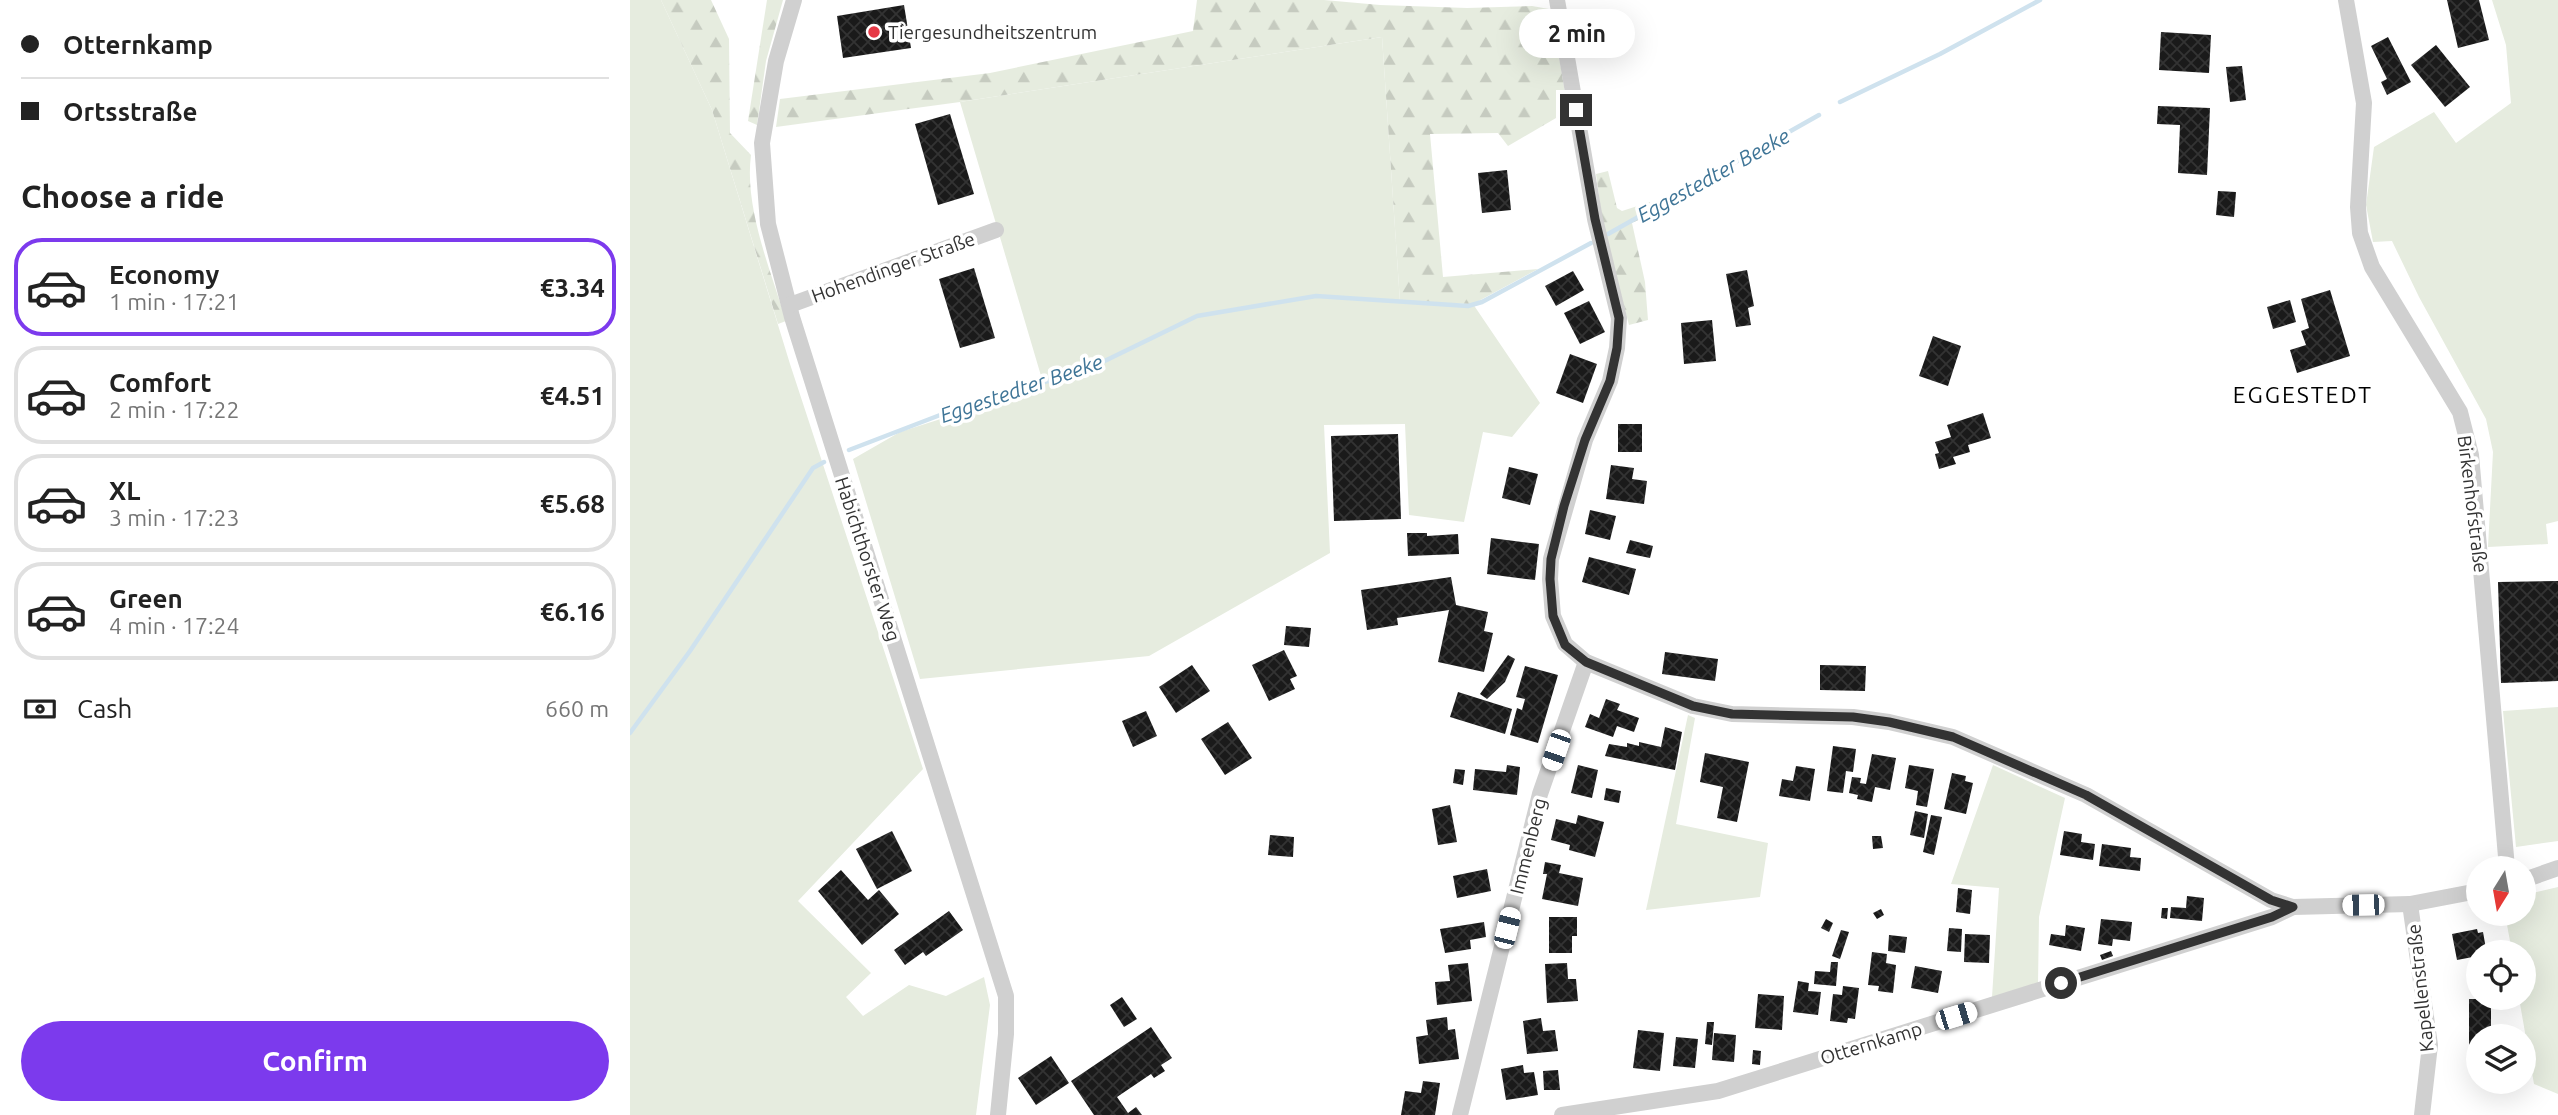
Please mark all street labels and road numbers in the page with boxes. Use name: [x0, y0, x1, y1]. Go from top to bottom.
street label: Hohendinger Straße: [808, 227, 978, 307]
street label: Birkenhofstraße: [2454, 434, 2492, 574]
street label: Habichthorster Weg: [831, 474, 905, 644]
street label: Immenberg: [1505, 795, 1551, 897]
street label: Kapellenstraße: [2402, 923, 2438, 1053]
street label: Otternkamp: [1818, 1017, 1924, 1069]

